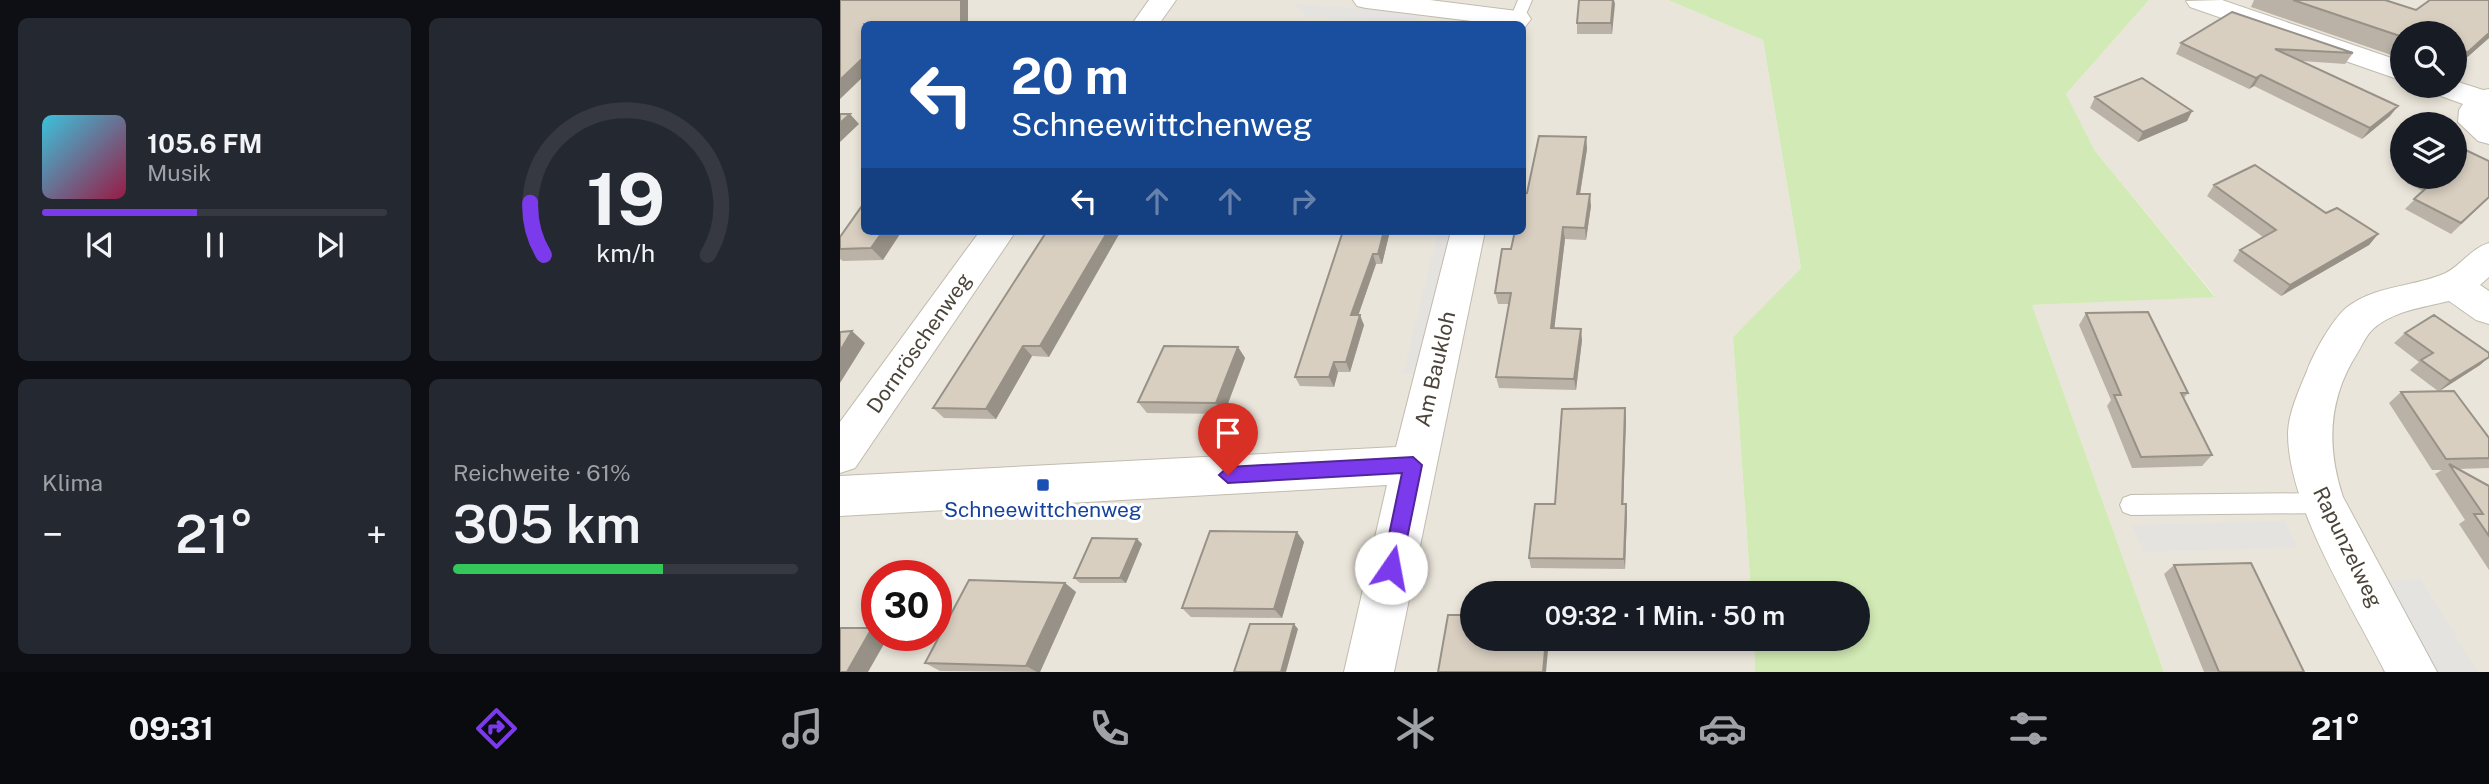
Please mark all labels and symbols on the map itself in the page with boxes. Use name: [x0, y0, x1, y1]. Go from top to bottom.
street label: Dornröschenweg: [861, 268, 977, 418]
street label: Am Baukloh: [1410, 309, 1460, 429]
pin: [1198, 403, 1258, 475]
marker: Schneewittchenweg: [1035, 477, 1051, 493]
street label: Rapunzelweg: [2308, 482, 2388, 612]
place label: Schneewittchenweg: [944, 497, 1142, 522]
position arrow: [1354, 531, 1428, 605]
speed limit sign: 30: [861, 560, 952, 651]

